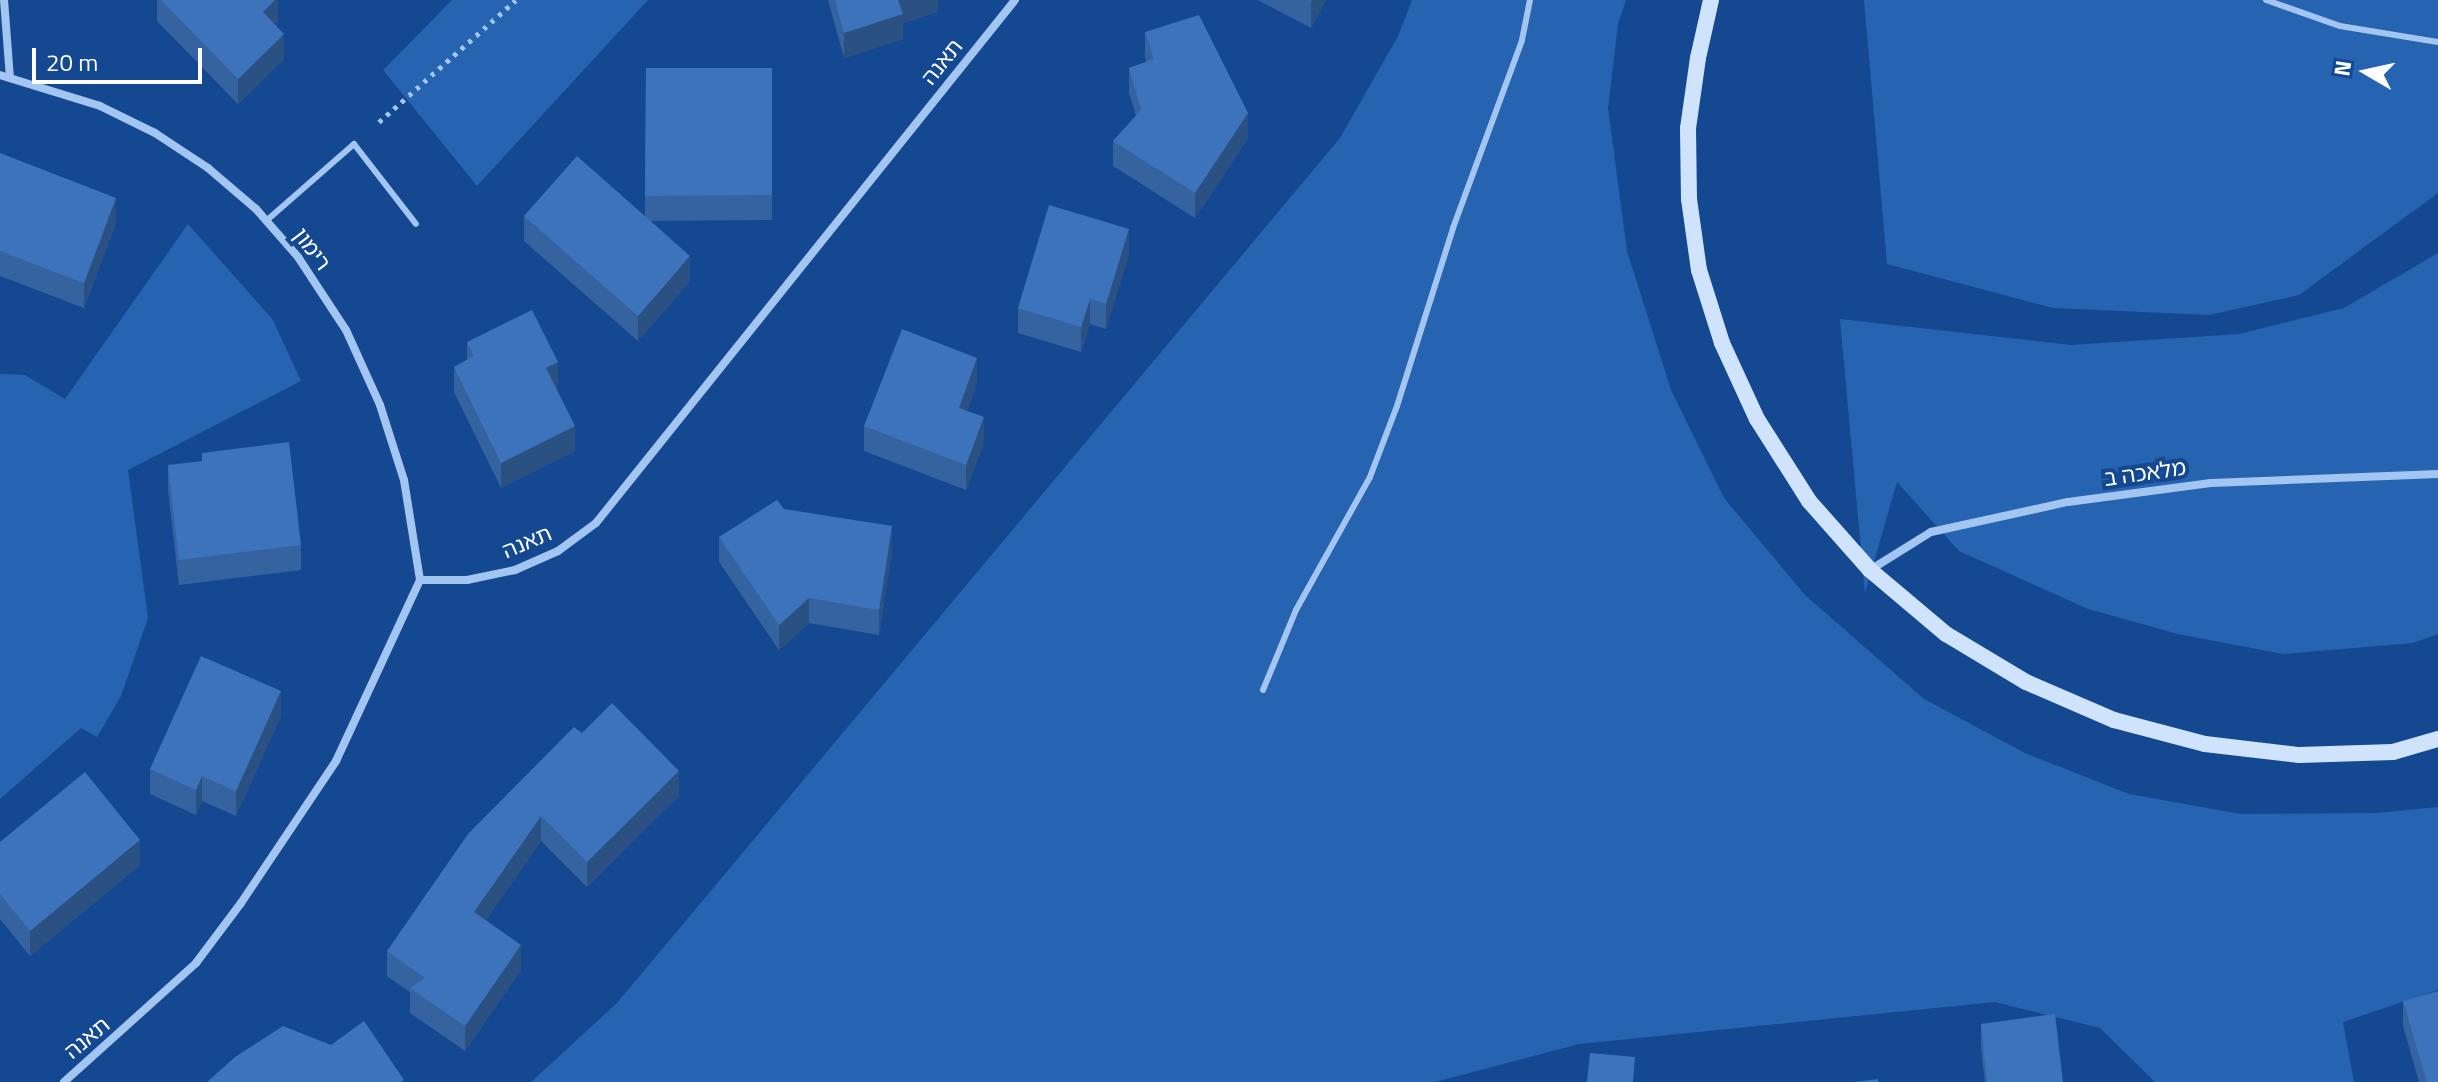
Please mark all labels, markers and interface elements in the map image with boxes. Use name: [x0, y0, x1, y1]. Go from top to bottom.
scale bar: [36, 32, 206, 82]
north arrow: [2326, 32, 2406, 112]
street label: תאנה: [916, 34, 968, 90]
text: 20 m: [46, 44, 98, 80]
text: N: [2324, 58, 2360, 78]
street label: רימון: [288, 223, 336, 275]
street label: מלאכה ב: [2102, 454, 2188, 492]
street label: תאנה: [498, 520, 556, 564]
street label: תאנה: [59, 1011, 115, 1065]

